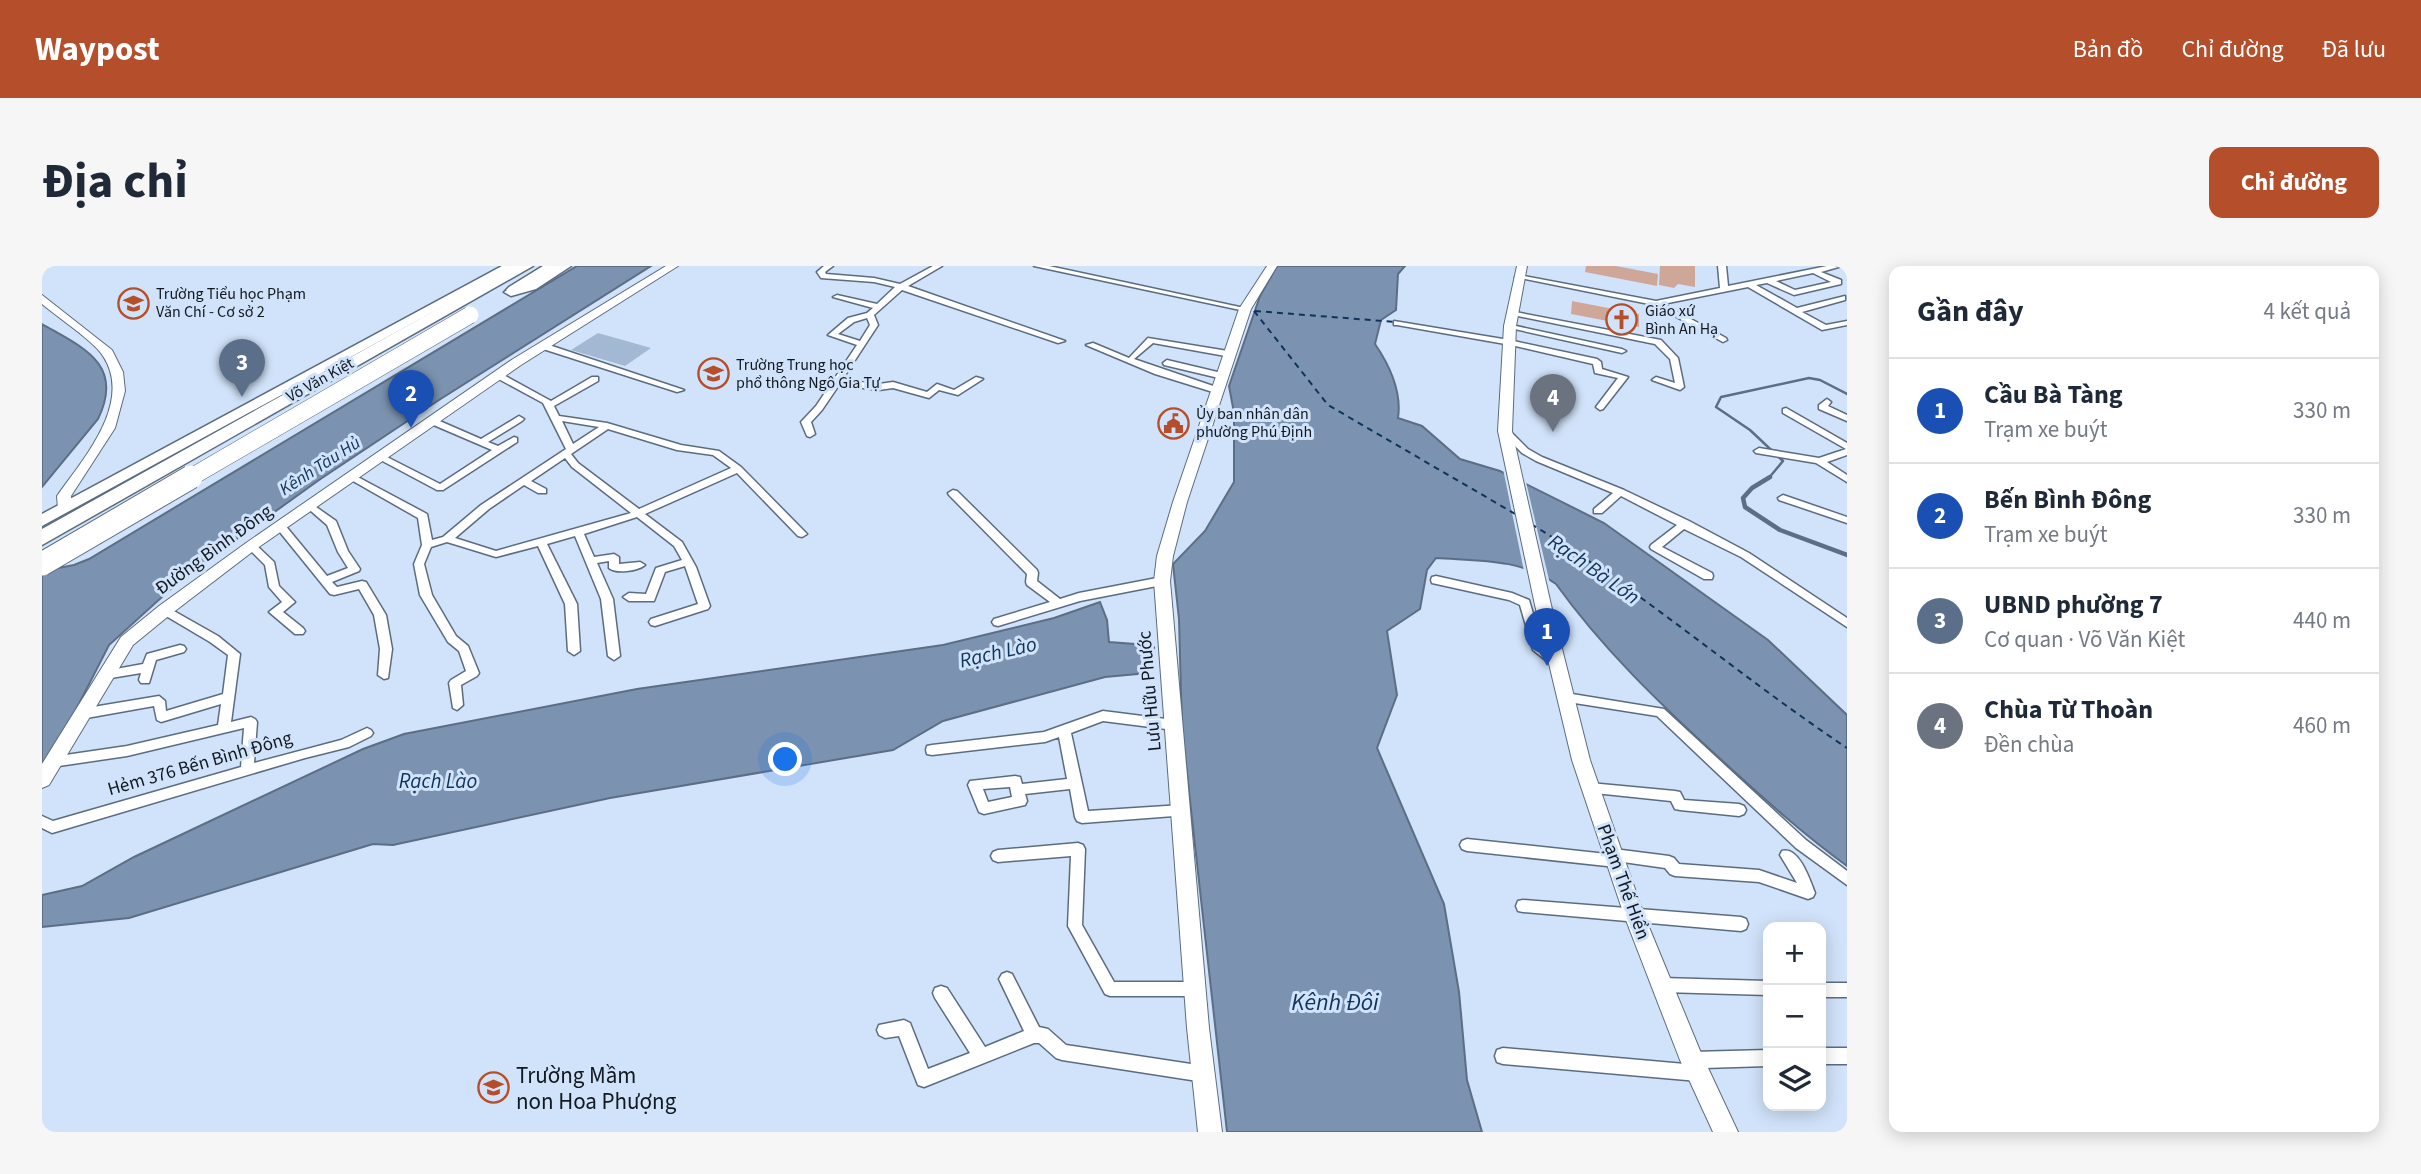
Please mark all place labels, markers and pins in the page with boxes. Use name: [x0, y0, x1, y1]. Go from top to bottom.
place label: Trường Tiểu học Phạm Văn Chí - Cơ sở 2: [156, 283, 306, 323]
school or university icon: Trường Tiểu học Phạm Văn Chí - Cơ sở 2: [116, 286, 150, 320]
place label: Giáo xứ Bình An Hạ: [1645, 300, 1718, 340]
church icon: Giáo xứ Bình An Hạ: [1605, 303, 1639, 337]
pin: 3: [219, 339, 265, 397]
place label: Trường Trung học phổ thông Ngô Gia Tự: [736, 354, 880, 394]
school or university icon: Trường Trung học phổ thông Ngô Gia Tự: [696, 357, 730, 391]
pin: 2: [388, 370, 434, 428]
pin: 4: [1530, 374, 1576, 432]
place label: Ủy ban nhân dân phường Phú Định: [1196, 403, 1312, 443]
public building icon: Ủy ban nhân dân phường Phú Định: [1156, 406, 1190, 440]
pin: 1: [1524, 608, 1570, 666]
place label: Trường Mầm non Hoa Phượng: [516, 1059, 677, 1118]
school or university icon: Trường Mầm non Hoa Phượng: [476, 1071, 510, 1105]

